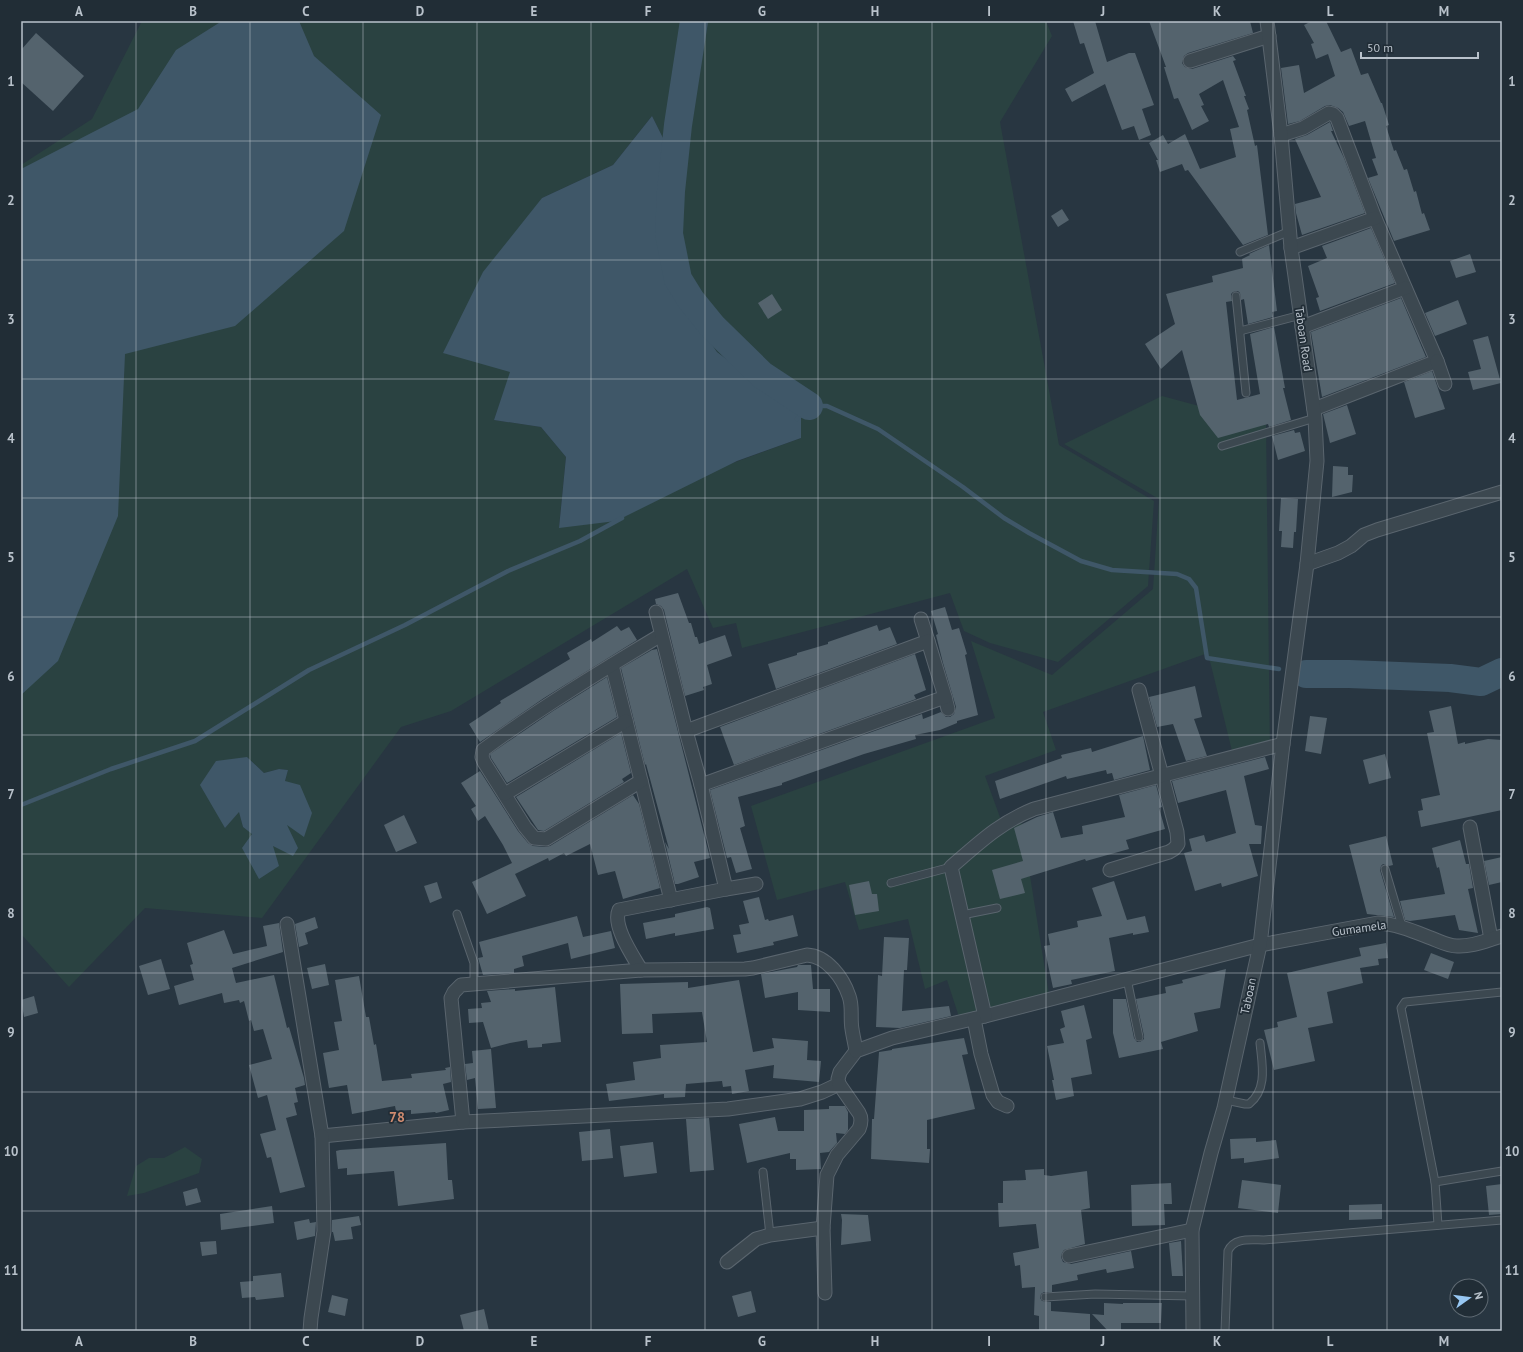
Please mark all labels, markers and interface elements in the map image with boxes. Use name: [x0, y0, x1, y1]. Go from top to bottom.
text: A: [75, 3, 83, 20]
text: B: [189, 3, 197, 20]
text: C: [302, 3, 310, 20]
text: D: [416, 3, 424, 20]
text: E: [531, 3, 538, 20]
text: F: [645, 3, 652, 20]
text: G: [758, 3, 766, 20]
text: H: [871, 3, 879, 20]
text: I: [987, 3, 991, 20]
text: J: [1100, 3, 1105, 20]
text: K: [1213, 3, 1221, 20]
text: L: [1327, 3, 1334, 20]
text: M: [1439, 3, 1449, 20]
scale bar: [1361, 34, 1478, 60]
text: 50 m: [1367, 40, 1393, 55]
text: 1: [7, 73, 15, 90]
text: 1: [1508, 73, 1516, 90]
text: 2: [7, 192, 15, 209]
text: 2: [1508, 192, 1516, 209]
street label: Taboan Road: [1292, 306, 1316, 372]
text: 3: [7, 311, 15, 328]
text: 3: [1508, 311, 1516, 328]
text: 4: [7, 430, 15, 447]
text: 4: [1508, 430, 1516, 447]
text: 5: [7, 549, 15, 566]
text: 5: [1508, 549, 1516, 566]
text: 6: [7, 668, 15, 685]
text: 6: [1508, 668, 1516, 685]
text: 7: [7, 786, 15, 803]
text: 7: [1508, 786, 1516, 803]
text: 8: [7, 905, 15, 922]
text: 8: [1508, 905, 1516, 922]
street label: Gumamela: [1331, 917, 1387, 939]
street label: Taboan: [1237, 976, 1259, 1016]
text: 9: [7, 1024, 15, 1041]
text: 9: [1508, 1024, 1516, 1041]
district label: 78: [389, 1108, 405, 1126]
text: 10: [4, 1143, 18, 1160]
text: 10: [1505, 1143, 1519, 1160]
text: 11: [4, 1262, 18, 1279]
text: 11: [1505, 1262, 1519, 1279]
north arrow: [1449, 1278, 1489, 1318]
text: N: [1471, 1290, 1486, 1301]
text: A: [75, 1333, 83, 1350]
text: B: [189, 1333, 197, 1350]
text: C: [302, 1333, 310, 1350]
text: D: [416, 1333, 424, 1350]
text: E: [531, 1333, 538, 1350]
text: F: [645, 1333, 652, 1350]
text: G: [758, 1333, 766, 1350]
text: H: [871, 1333, 879, 1350]
text: I: [987, 1333, 991, 1350]
text: J: [1100, 1333, 1105, 1350]
text: K: [1213, 1333, 1221, 1350]
text: L: [1327, 1333, 1334, 1350]
text: M: [1439, 1333, 1449, 1350]

